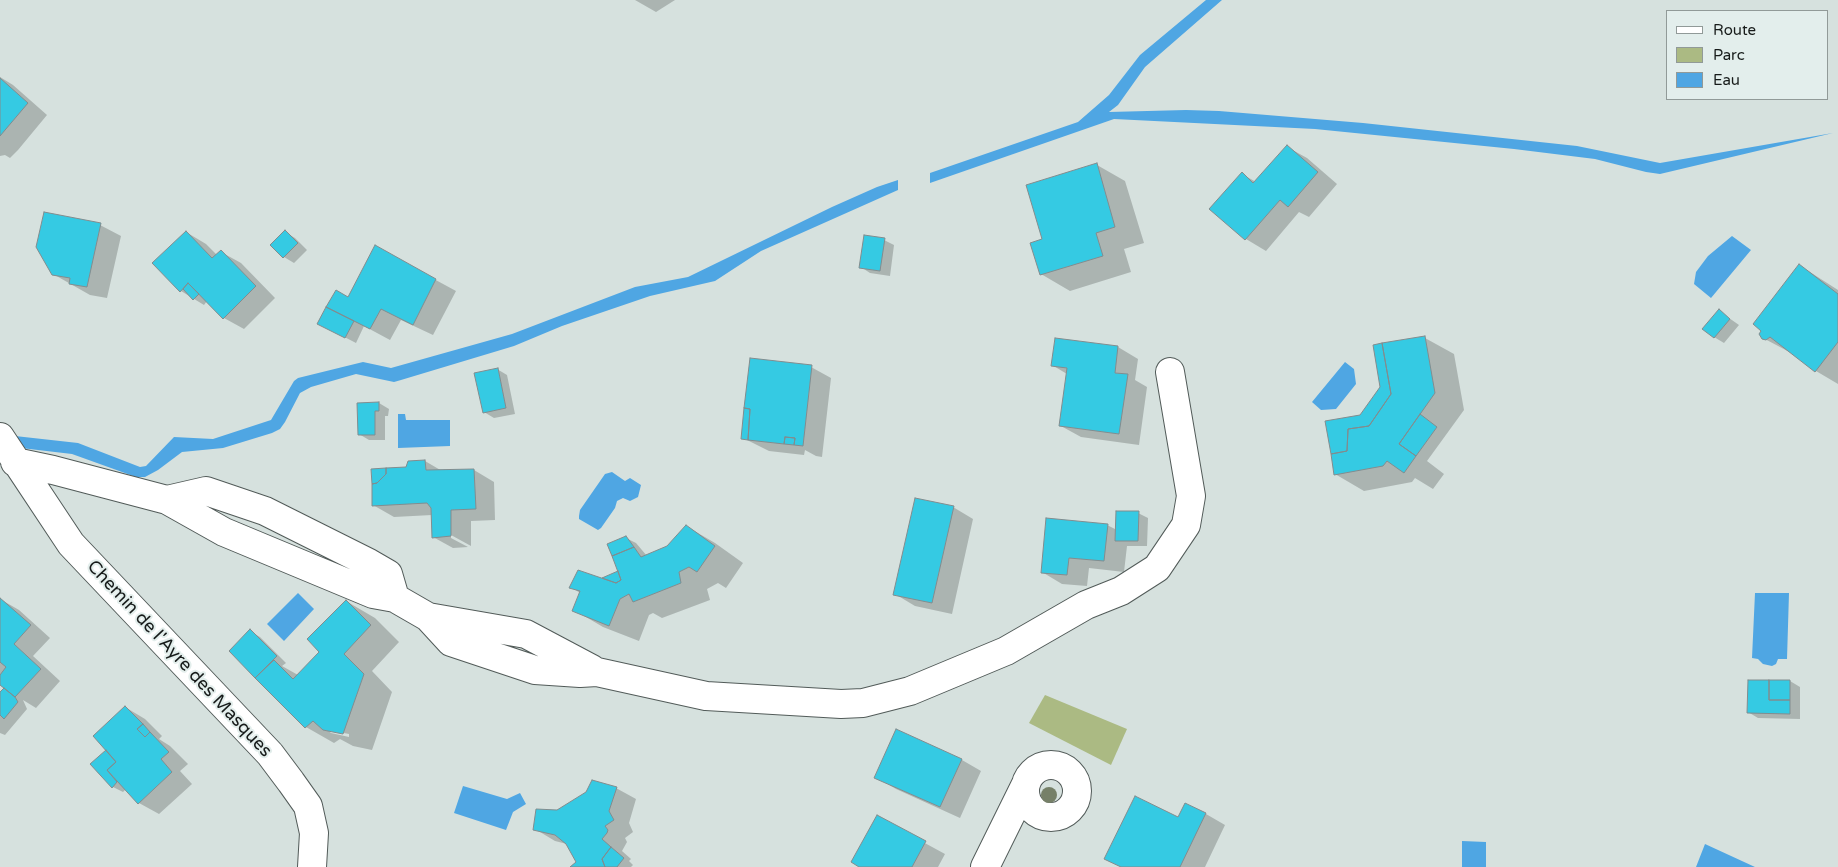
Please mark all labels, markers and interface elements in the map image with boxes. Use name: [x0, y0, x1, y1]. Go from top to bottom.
legend: [1666, 10, 1828, 100]
text: Route: [1713, 21, 1756, 39]
text: Parc: [1713, 46, 1745, 64]
text: Eau: [1713, 71, 1740, 89]
street label: Chemin de l'Ayre des Masques: [82, 556, 276, 762]

